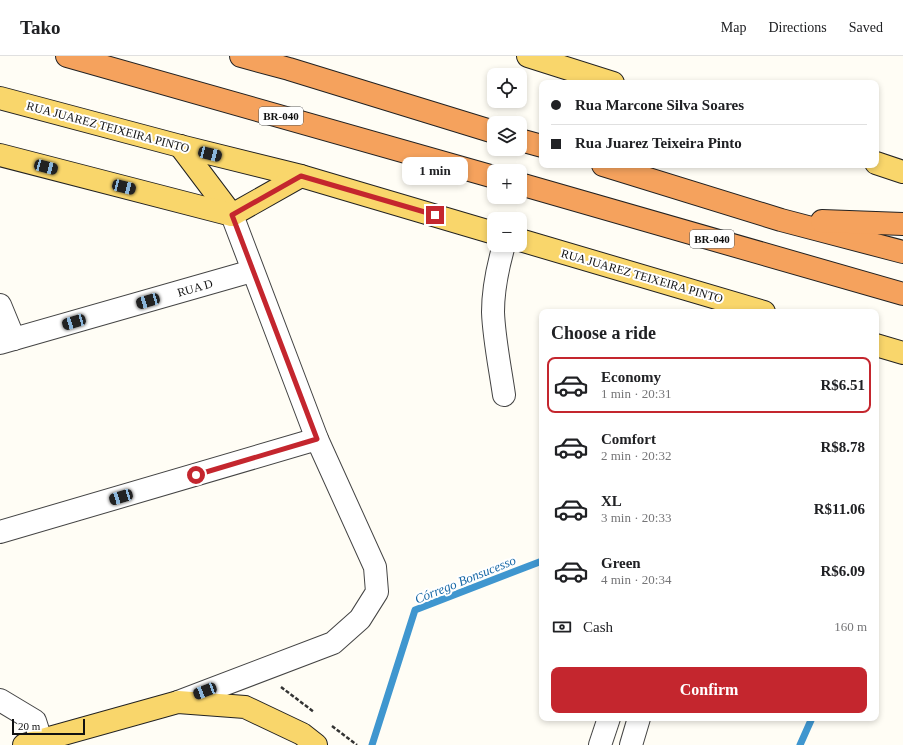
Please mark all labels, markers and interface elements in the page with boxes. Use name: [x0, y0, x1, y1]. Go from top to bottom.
text: Tako: [20, 17, 61, 38]
text: Map: [721, 20, 746, 35]
text: Directions: [768, 20, 827, 35]
text: Saved: [849, 20, 883, 35]
map controls: [487, 68, 527, 252]
button: locate: [487, 68, 527, 108]
text: Rua Marcone Silva Soares: [575, 97, 744, 113]
street label: RUA JUAREZ TEIXEIRA PINTO: [25, 99, 191, 156]
road number: BR-040: [259, 107, 303, 125]
button: layers: [487, 116, 527, 156]
text: Rua Juarez Teixeira Pinto: [575, 135, 742, 151]
car: [197, 145, 223, 163]
callout: 1 min: [402, 157, 468, 185]
car: [33, 158, 59, 176]
text: 1 min: [419, 163, 451, 178]
button: +: [487, 164, 527, 204]
car: [111, 178, 137, 196]
route end: [426, 206, 444, 224]
button: −: [487, 212, 527, 252]
road number: BR-040: [690, 230, 734, 248]
street label: RUA JUAREZ TEIXEIRA PINTO: [559, 246, 725, 306]
street label: RUA D: [176, 276, 215, 300]
car: [135, 292, 161, 310]
car: [61, 313, 87, 331]
text: Choose a ride: [551, 323, 656, 343]
icon: car: [553, 367, 589, 403]
text: Economy: [601, 369, 661, 385]
text: R$6.51: [820, 377, 865, 393]
text: 1 min · 20:31: [601, 386, 671, 401]
icon: car: [553, 429, 589, 465]
text: Comfort: [601, 431, 656, 447]
text: R$8.78: [820, 439, 865, 455]
text: 2 min · 20:32: [601, 448, 671, 463]
route start: [187, 466, 205, 484]
car: [108, 488, 134, 506]
icon: car: [553, 491, 589, 527]
text: XL: [601, 493, 622, 509]
text: R$11.06: [814, 501, 865, 517]
text: 3 min · 20:33: [601, 510, 671, 525]
water label: Córrego Bonsucesso: [413, 552, 518, 607]
icon: car: [553, 553, 589, 589]
text: Green: [601, 555, 641, 571]
text: R$6.09: [820, 563, 865, 579]
text: 4 min · 20:34: [601, 572, 671, 587]
icon: cash: [551, 616, 573, 638]
text: Cash: [583, 619, 613, 635]
text: 160 m: [834, 619, 867, 634]
button: Confirm: [551, 667, 867, 713]
car: [192, 681, 218, 701]
scale bar: [12, 717, 85, 736]
text: 20 m: [18, 720, 40, 732]

